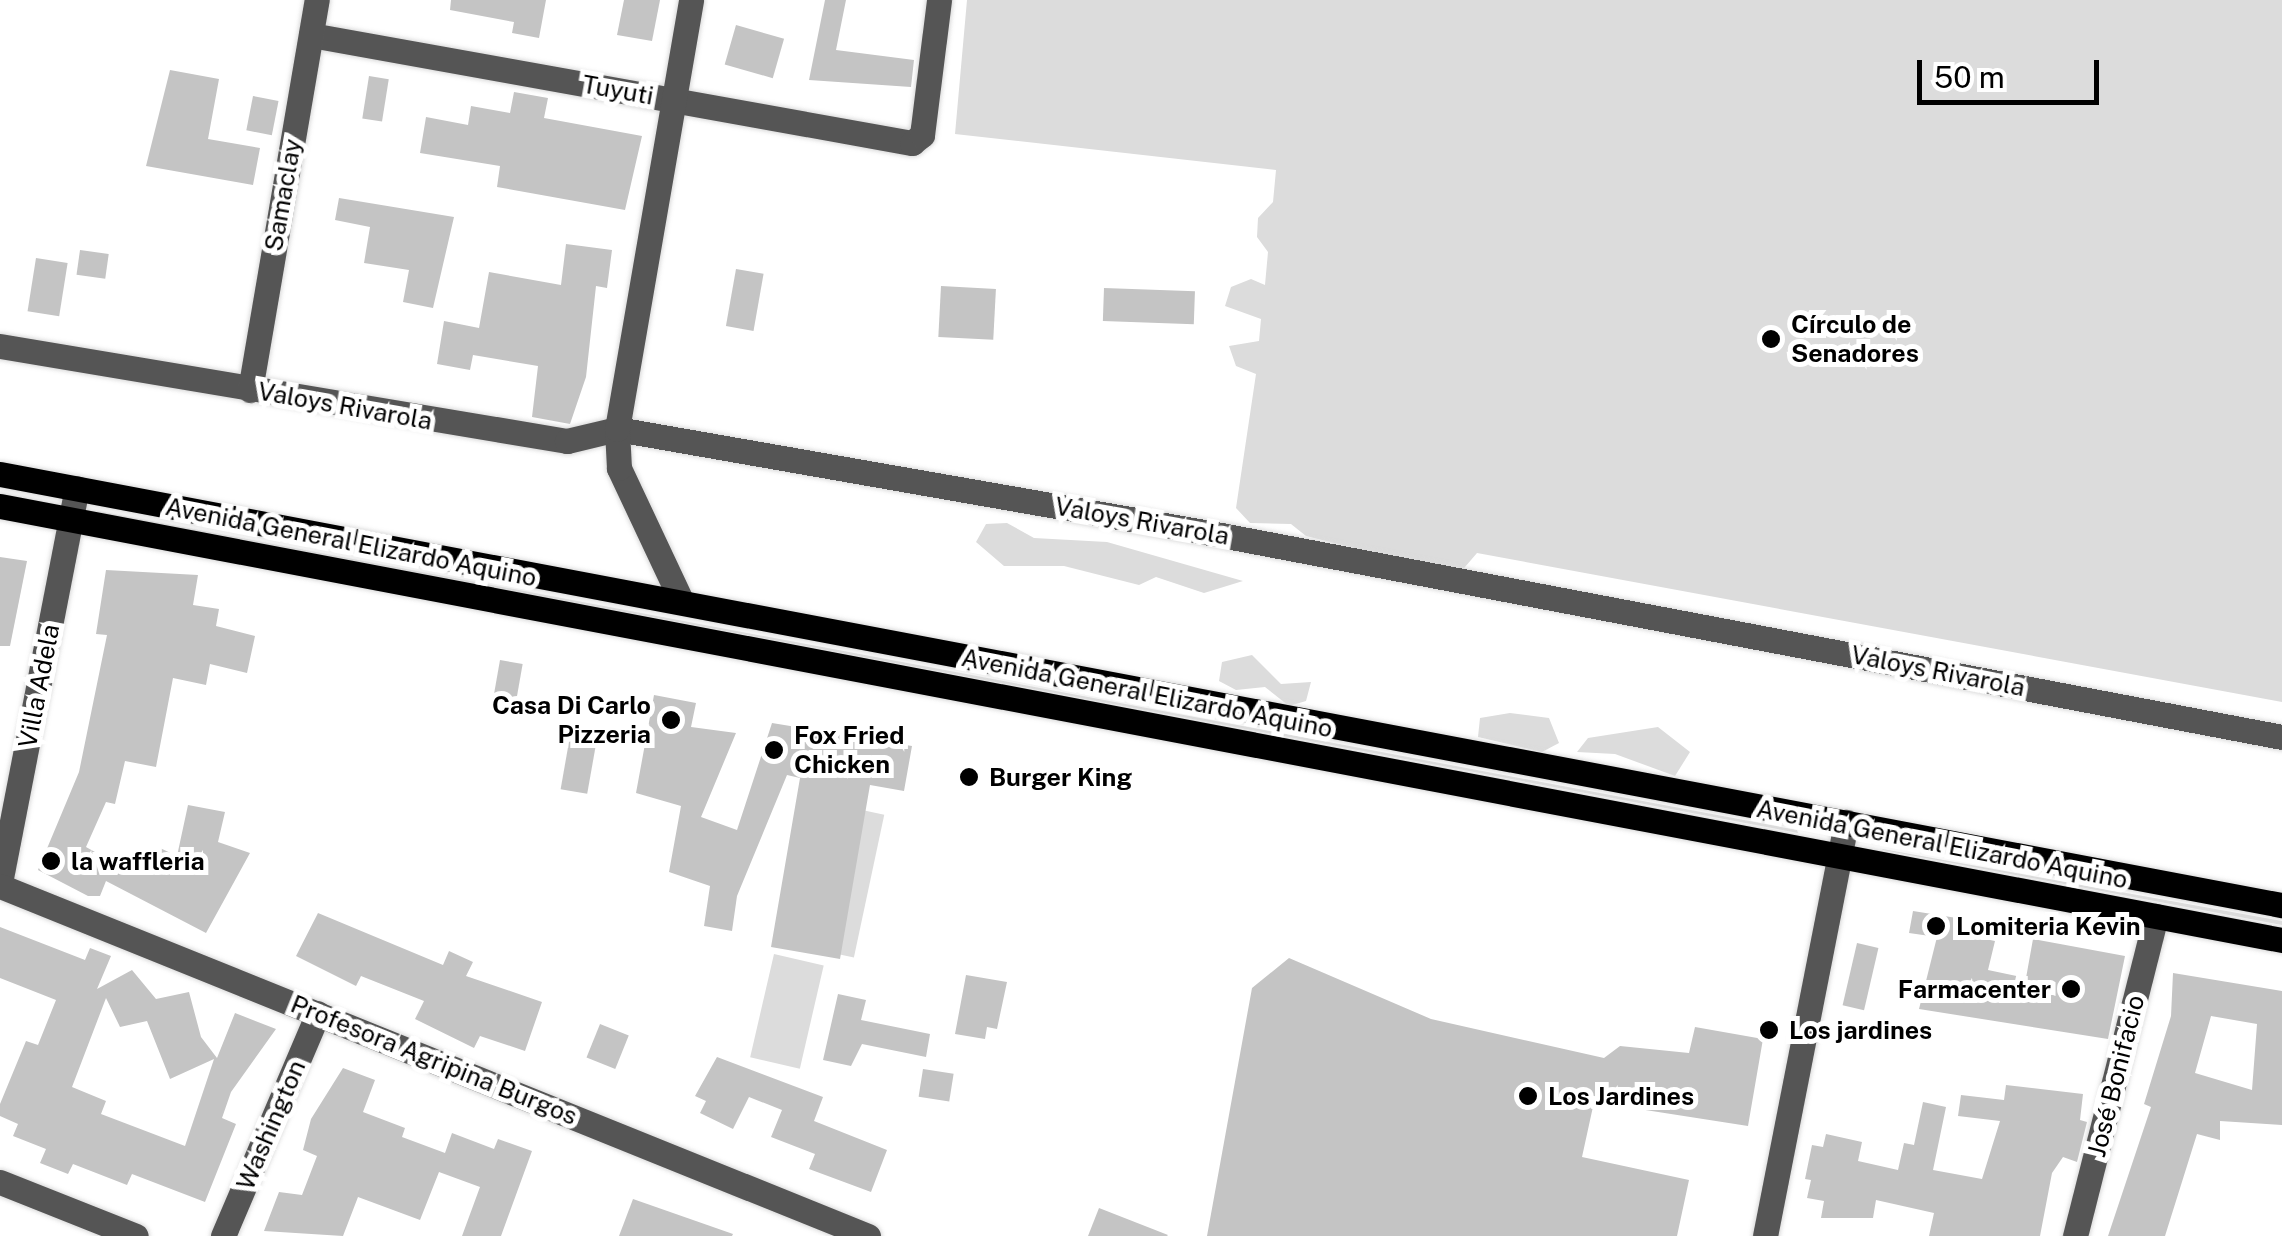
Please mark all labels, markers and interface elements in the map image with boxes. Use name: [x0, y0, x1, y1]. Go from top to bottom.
scale bar: [1922, 40, 2104, 102]
text: 50 m: [1934, 59, 2005, 95]
street label: Tuyuti: [580, 69, 656, 111]
street label: Samaclay: [258, 136, 308, 254]
place label: Círculo de Senadores: [1791, 310, 1919, 369]
marker: Círculo de Senadores: [1760, 328, 1782, 350]
street label: Valoys Rivarola: [256, 376, 434, 436]
street label: Avenida General Elizardo Aquino: [163, 491, 539, 593]
street label: Valoys Rivarola: [1053, 491, 1231, 551]
street label: Villa Adela: [12, 622, 66, 750]
street label: Valoys Rivarola: [1849, 639, 2027, 703]
street label: Avenida General Elizardo Aquino: [959, 642, 1335, 744]
place label: Casa Di Carlo Pizzeria: [492, 691, 651, 750]
marker: Casa Di Carlo Pizzeria: [660, 709, 682, 731]
place label: Fox Fried Chicken: [794, 721, 904, 780]
marker: Fox Fried Chicken: [763, 739, 785, 761]
place label: Burger King: [989, 762, 1132, 792]
marker: Burger King: [958, 766, 980, 788]
street label: Avenida General Elizardo Aquino: [1754, 793, 2130, 895]
place label: la waffleria: [71, 846, 205, 876]
marker: la waffleria: [40, 850, 62, 872]
place label: Lomiteria Kevin: [1956, 911, 2141, 941]
marker: Lomiteria Kevin: [1925, 915, 1947, 937]
place label: Farmacenter: [1898, 974, 2051, 1004]
marker: Farmacenter: [2060, 978, 2082, 1000]
street label: Profesora Agripina Burgos: [286, 989, 582, 1131]
street label: José Bonifacio: [2081, 992, 2151, 1160]
place label: Los jardines: [1789, 1015, 1932, 1045]
marker: Los jardines: [1758, 1019, 1780, 1041]
street label: Washington: [230, 1056, 312, 1194]
place label: Los Jardines: [1548, 1081, 1694, 1111]
marker: Los Jardines: [1517, 1085, 1539, 1107]

